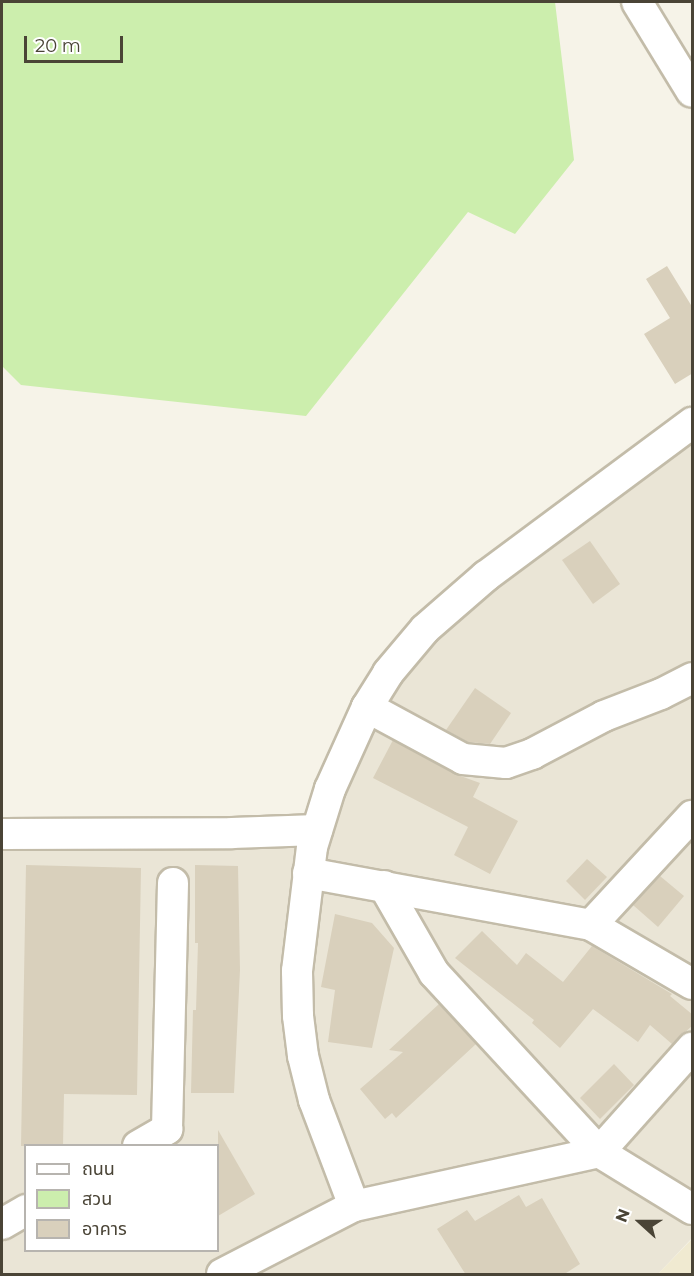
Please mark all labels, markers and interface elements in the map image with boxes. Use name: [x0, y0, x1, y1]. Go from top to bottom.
scale bar: [27, 24, 126, 62]
text: 20 m: [35, 35, 81, 57]
legend: [24, 1144, 219, 1252]
text: ถนน: [82, 1158, 115, 1180]
text: สวน: [82, 1188, 112, 1210]
north arrow: [610, 1192, 670, 1252]
text: N: [612, 1206, 634, 1225]
text: อาคาร: [82, 1218, 127, 1240]

